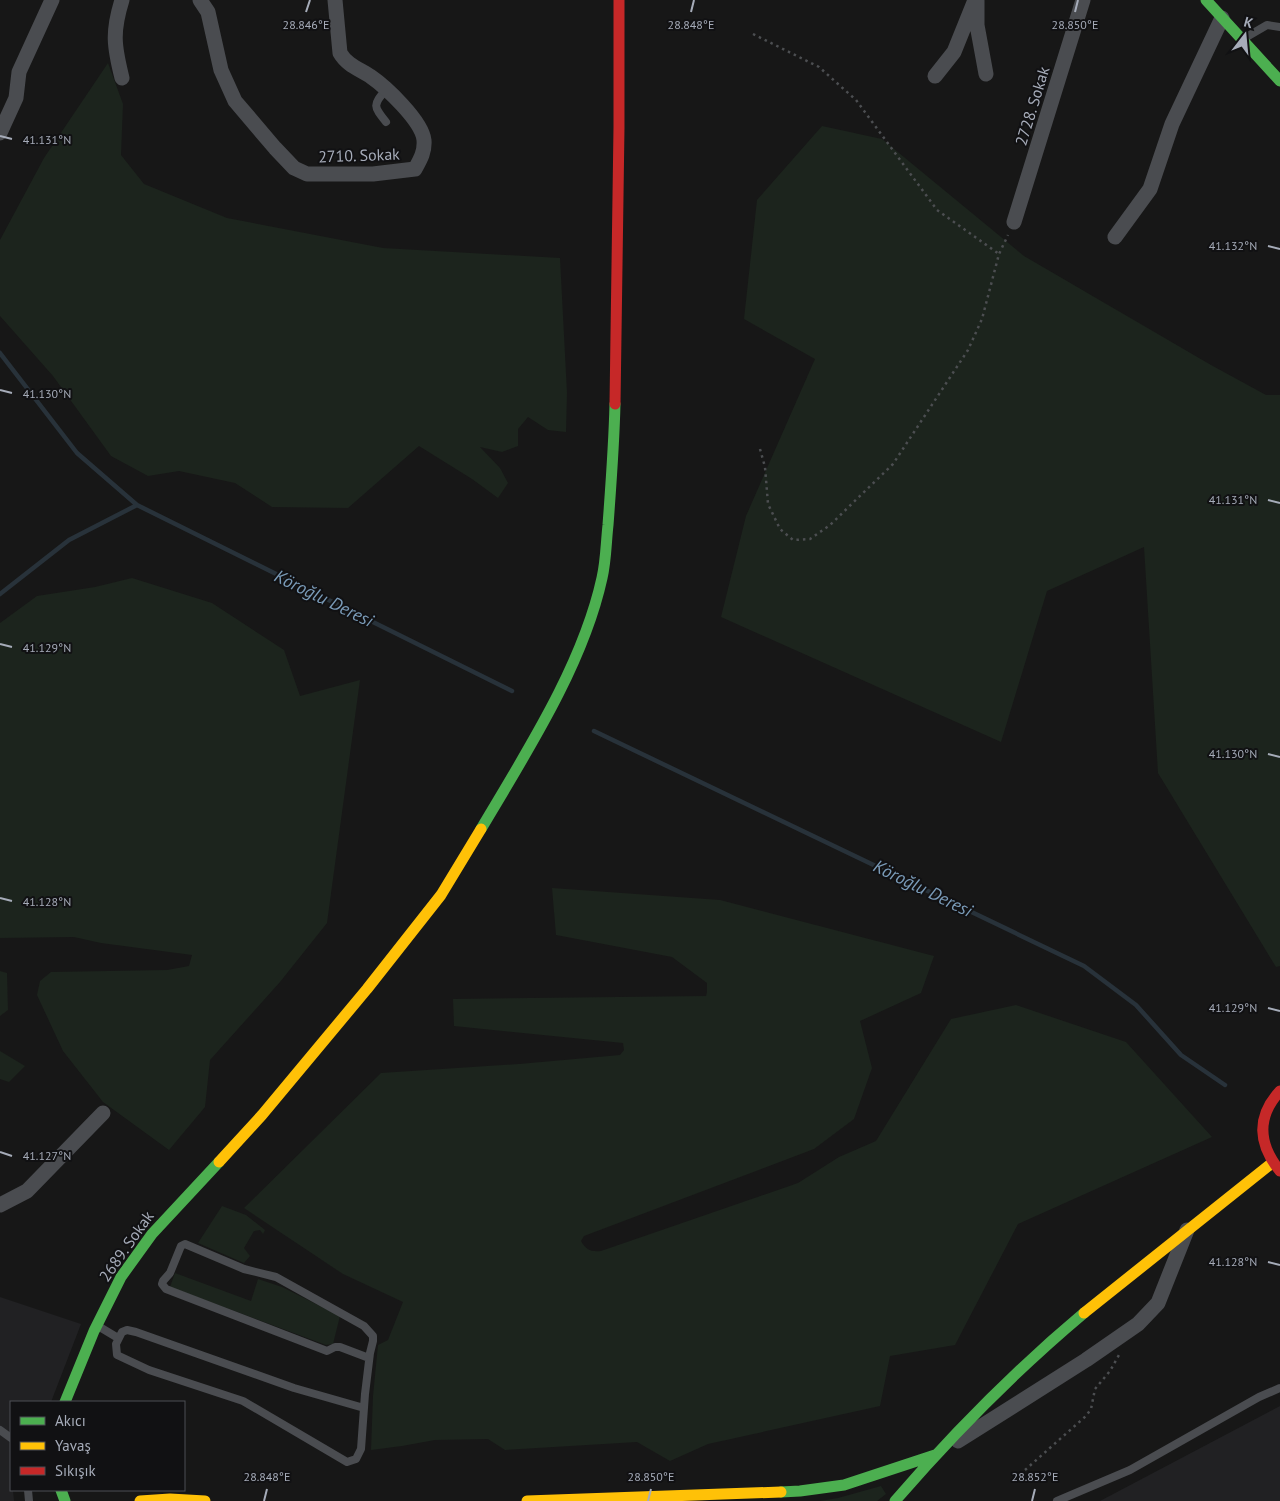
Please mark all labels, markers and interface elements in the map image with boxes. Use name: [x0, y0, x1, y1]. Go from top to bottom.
north arrow: [1220, 10, 1270, 60]
text: K: [1242, 13, 1256, 32]
text: 28.846°E: [283, 17, 329, 32]
text: 28.848°E: [668, 17, 714, 32]
text: 28.850°E: [1052, 17, 1098, 32]
street label: 2728. Sokak: [1010, 64, 1054, 148]
text: 41.131°N: [23, 132, 71, 147]
street label: 2710. Sokak: [318, 144, 400, 166]
text: 41.132°N: [1209, 238, 1257, 253]
text: 41.130°N: [23, 386, 71, 401]
text: 41.131°N: [1209, 492, 1257, 507]
water label: Köroğlu Deresi: [271, 564, 378, 632]
text: 41.129°N: [23, 640, 71, 655]
text: 41.130°N: [1209, 746, 1257, 761]
water label: Köroğlu Deresi: [870, 854, 977, 922]
text: 41.128°N: [23, 894, 71, 909]
text: 41.129°N: [1209, 1000, 1257, 1015]
text: 41.127°N: [23, 1148, 71, 1163]
street label: 2689. Sokak: [94, 1207, 158, 1285]
text: 41.128°N: [1209, 1254, 1257, 1269]
legend: [10, 1401, 185, 1491]
text: Akıcı: [55, 1411, 86, 1430]
text: Yavaş: [55, 1436, 91, 1455]
text: Sıkışık: [55, 1461, 97, 1480]
text: 28.848°E: [244, 1469, 290, 1484]
text: 28.850°E: [628, 1469, 674, 1484]
text: 28.852°E: [1012, 1469, 1058, 1484]

